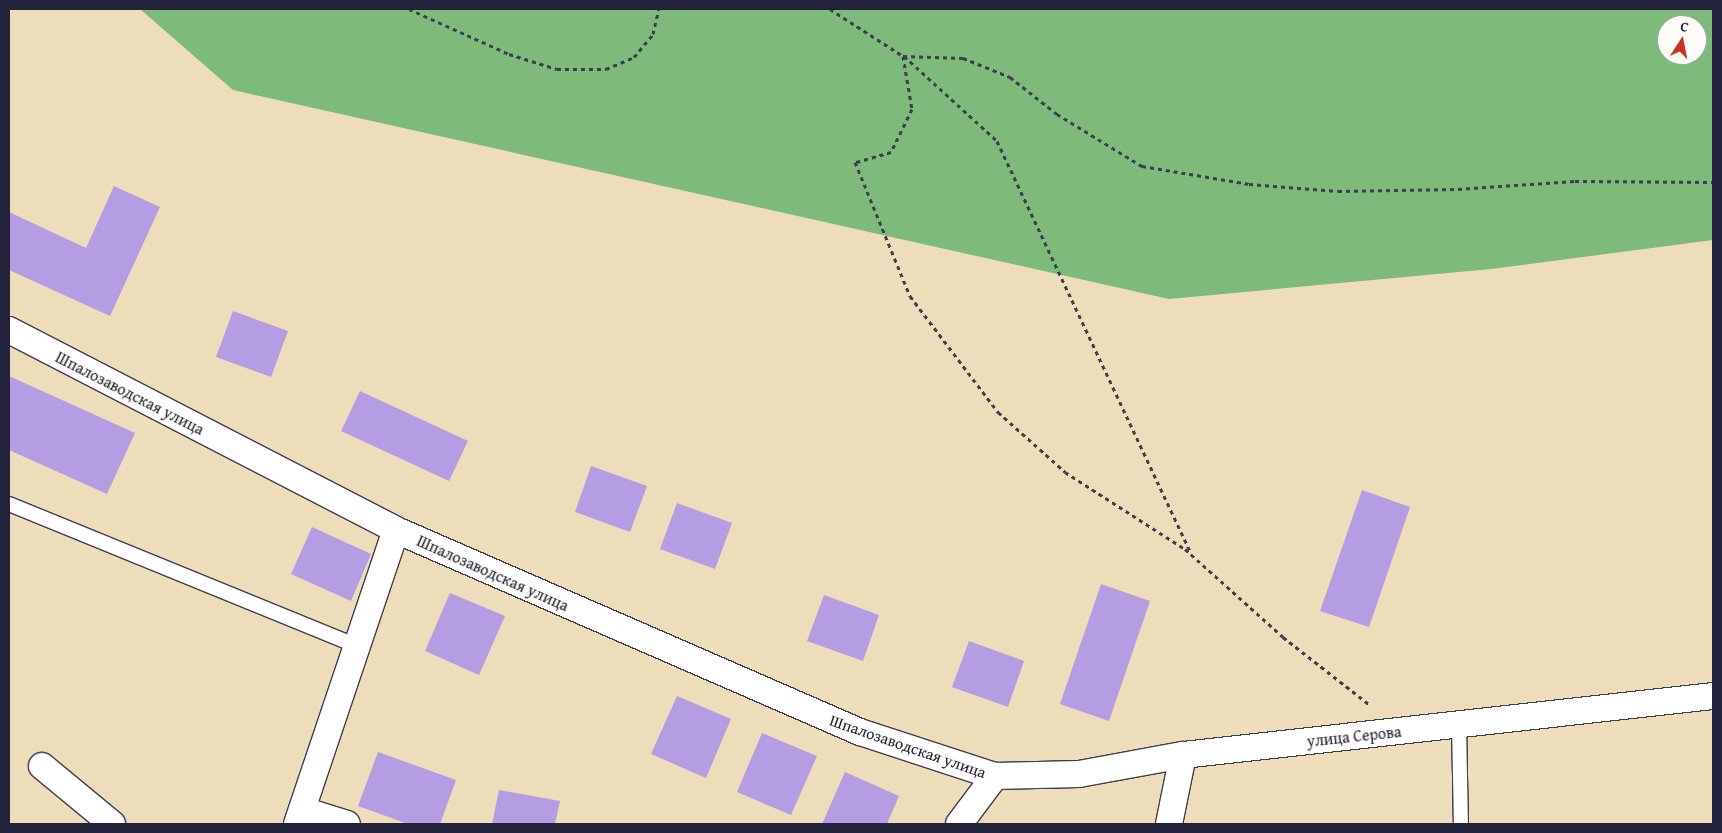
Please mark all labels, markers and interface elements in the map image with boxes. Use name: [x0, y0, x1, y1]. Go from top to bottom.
north arrow: [1657, 15, 1707, 65]
text: С: [1679, 16, 1690, 37]
street label: Шпалозаводская улица: [53, 347, 207, 439]
street label: Шпалозаводская улица: [414, 531, 572, 615]
street label: Шпалозаводская улица: [827, 710, 989, 782]
street label: улица Серова: [1306, 721, 1402, 751]

